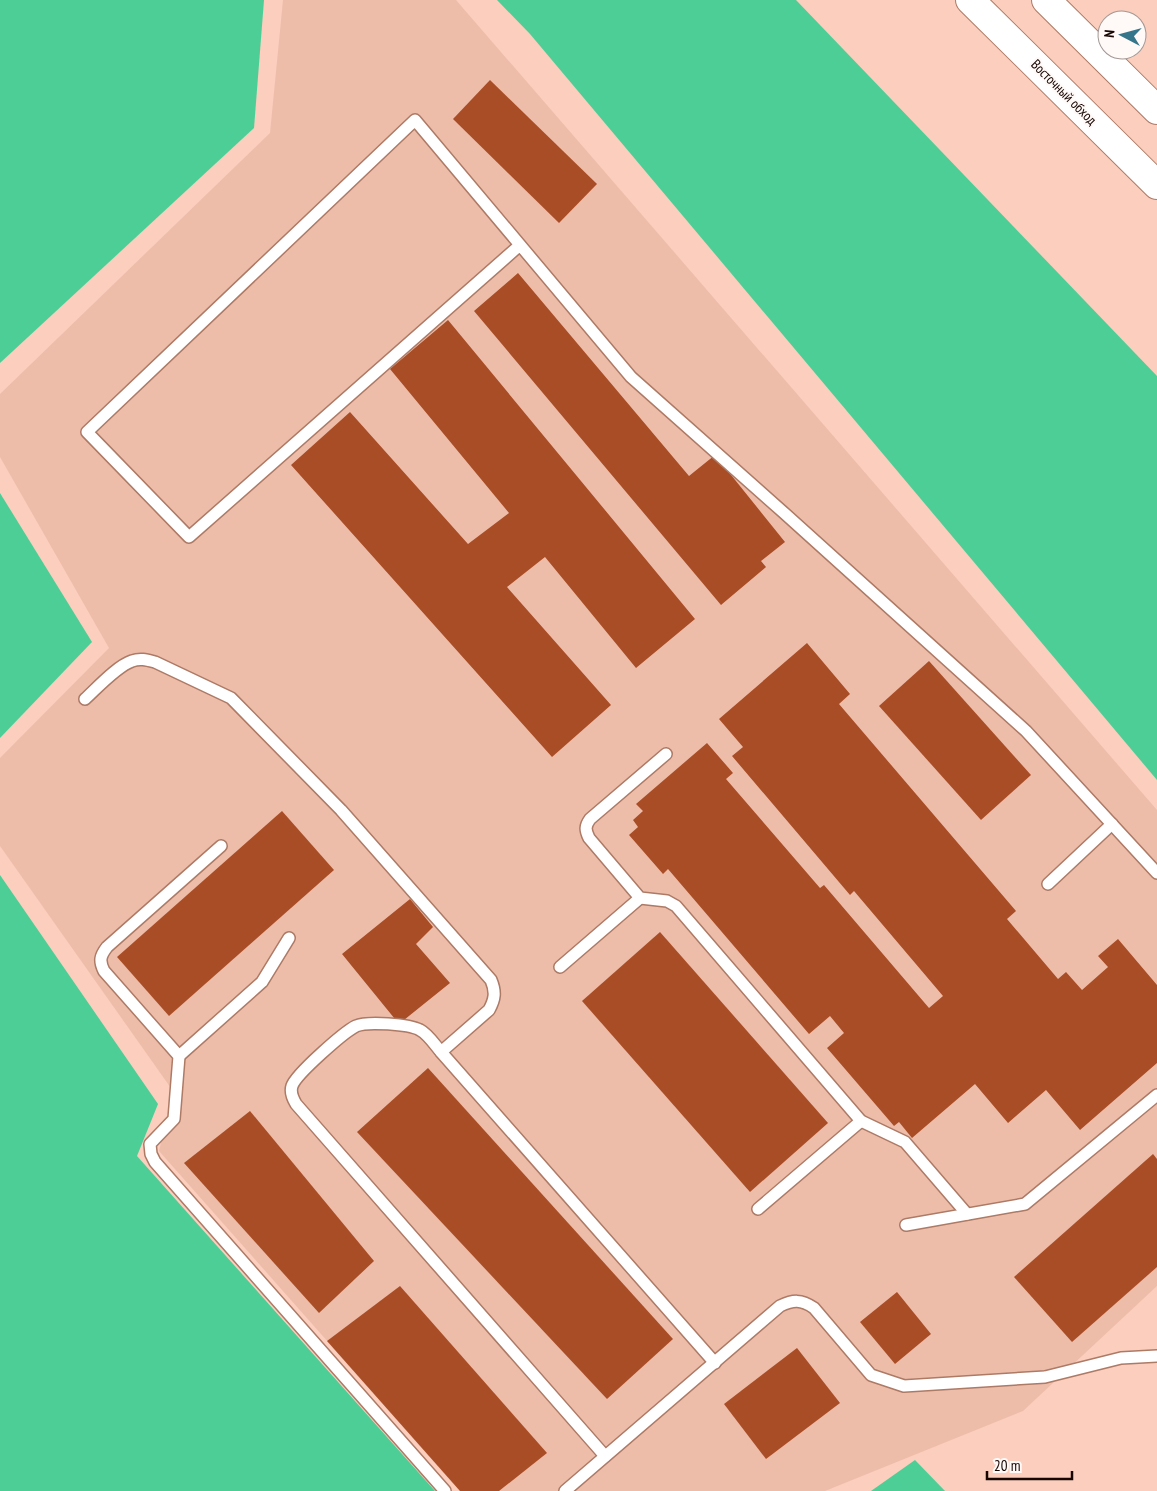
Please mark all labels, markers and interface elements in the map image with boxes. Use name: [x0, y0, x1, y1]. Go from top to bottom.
north arrow: [1097, 10, 1147, 60]
text: N: [1100, 29, 1118, 38]
street label: Восточный обход: [1027, 55, 1101, 129]
scale bar: [987, 1448, 1072, 1480]
text: 20 m: [994, 1456, 1020, 1475]

